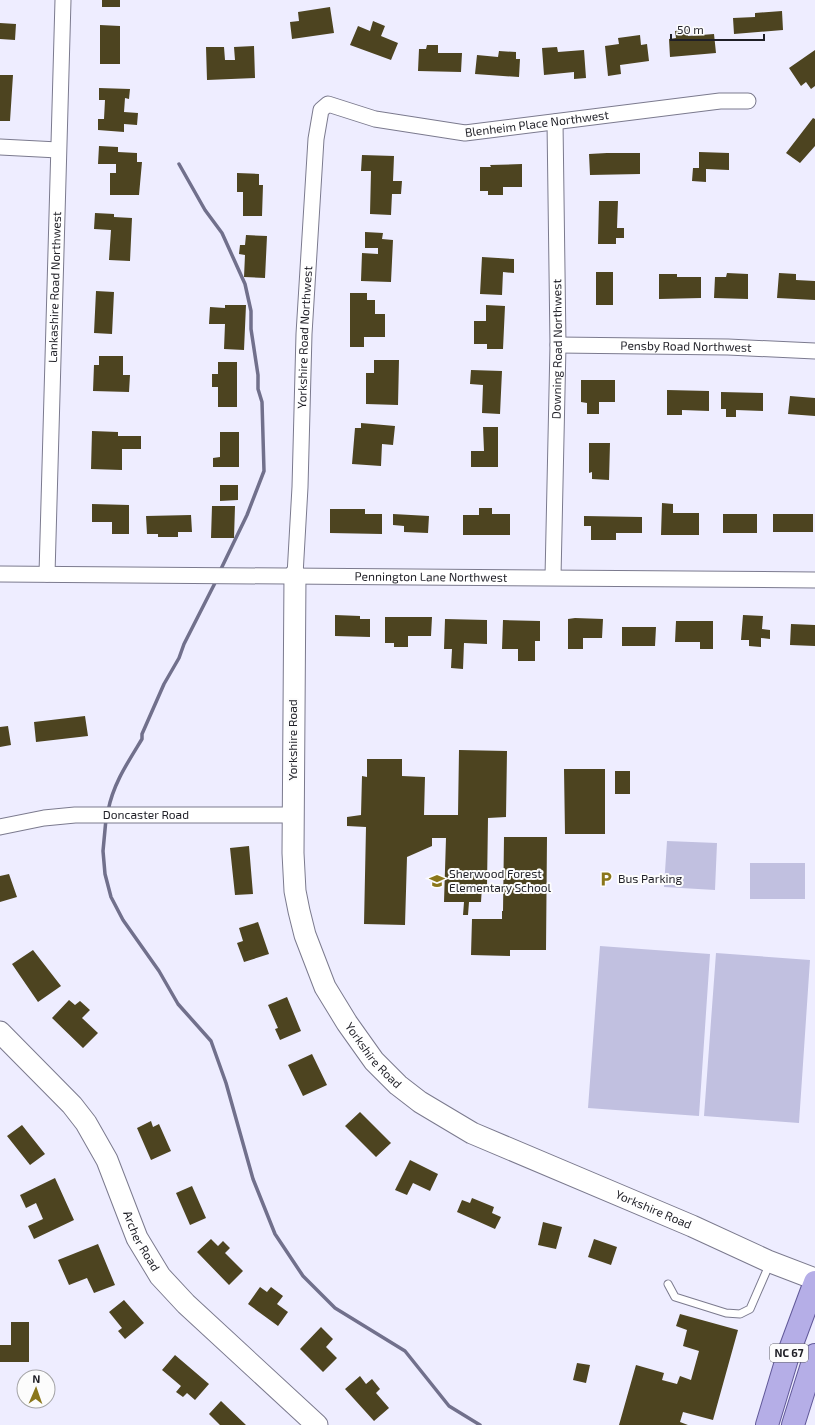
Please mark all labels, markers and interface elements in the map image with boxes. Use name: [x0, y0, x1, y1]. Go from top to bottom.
scale bar: [671, 16, 764, 42]
text: 50 m: [677, 22, 704, 36]
street label: Blenheim Place Northwest: [464, 107, 610, 139]
street label: Lankashire Road Northwest: [45, 211, 63, 363]
street label: Yorkshire Road Northwest: [294, 265, 314, 409]
street label: Downing Road Northwest: [548, 279, 564, 419]
street label: Pensby Road Northwest: [620, 338, 752, 354]
street label: Pennington Lane Northwest: [355, 569, 508, 584]
street label: Yorkshire Road: [285, 699, 299, 781]
street label: Doncaster Road: [103, 807, 189, 821]
place label: Sherwood Forest Elementary School: [449, 866, 552, 894]
parking icon: Bus Parking: [597, 870, 615, 888]
place label: Bus Parking: [618, 871, 683, 885]
school or university icon: Sherwood Forest Elementary School: [428, 872, 446, 890]
street label: Yorkshire Road: [343, 1019, 405, 1091]
street label: Yorkshire Road: [614, 1187, 694, 1231]
street label: Archer Road: [121, 1208, 163, 1273]
road number: NC 67: [770, 1344, 808, 1362]
north arrow: [16, 1369, 56, 1409]
text: N: [32, 1372, 41, 1385]

